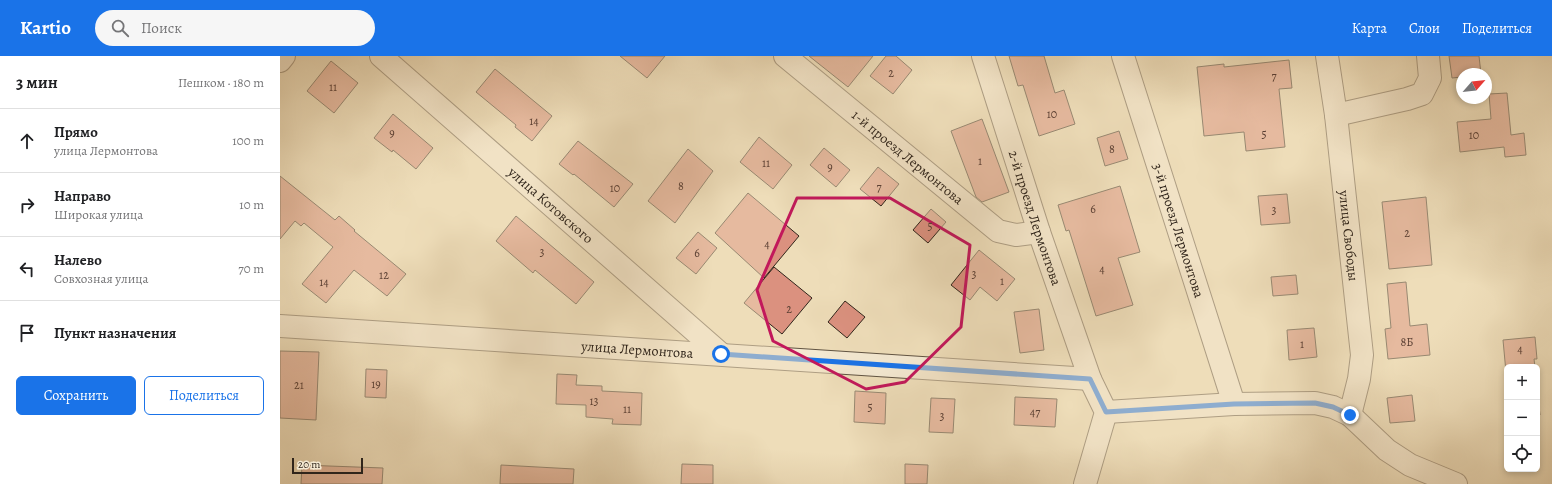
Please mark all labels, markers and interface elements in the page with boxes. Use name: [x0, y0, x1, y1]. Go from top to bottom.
search box: [95, 10, 375, 46]
text: Kartio: [20, 15, 71, 41]
icon: search: [109, 17, 131, 39]
text: Поиск: [141, 18, 182, 38]
text: Карта: [1352, 19, 1387, 38]
text: Слои: [1409, 19, 1440, 38]
text: Поделиться: [1462, 19, 1532, 38]
house number: 2: [888, 65, 894, 81]
house number: 7: [1271, 68, 1277, 84]
north arrow: [1456, 68, 1492, 104]
text: 3 мин: [16, 71, 58, 94]
text: Пешком · 180 m: [178, 74, 264, 91]
house number: 11: [329, 79, 337, 95]
street label: 1-й проезд Лермонтова: [848, 105, 968, 209]
house number: 10: [1047, 106, 1057, 122]
house number: 14: [529, 113, 539, 129]
text: Прямо: [54, 122, 98, 142]
house number: 9: [389, 125, 395, 141]
house number: 5: [1261, 126, 1267, 142]
house number: 10: [1469, 127, 1479, 143]
icon: ahead: [16, 130, 38, 152]
text: 100 m: [232, 132, 264, 149]
house number: 8: [1109, 141, 1115, 157]
text: улица Лермонтова: [54, 142, 158, 159]
street label: 2-й проезд Лермонтова: [1004, 148, 1066, 288]
house number: 1: [978, 153, 982, 169]
house number: 11: [762, 155, 770, 171]
house number: 9: [827, 159, 833, 175]
street label: 3-й проезд Лермонтова: [1148, 161, 1209, 301]
street label: улица Котовского: [504, 162, 598, 247]
house number: 8: [678, 178, 684, 194]
house number: 7: [876, 179, 882, 195]
house number: 10: [610, 180, 620, 196]
text: Направо: [54, 186, 111, 206]
street label: улица Свободы: [1335, 188, 1363, 282]
icon: right: [16, 194, 38, 216]
text: 10 m: [239, 196, 264, 213]
house number: 6: [1090, 201, 1096, 217]
house number: 3: [1272, 202, 1277, 218]
text: Широкая улица: [54, 206, 143, 223]
house number: 5: [927, 218, 933, 234]
house number: 2: [1404, 225, 1410, 241]
house number: 4: [764, 236, 770, 252]
house number: 3: [540, 244, 545, 260]
house number: 6: [694, 245, 700, 261]
text: Налево: [54, 250, 102, 270]
icon: left: [16, 258, 38, 280]
text: 70 m: [238, 260, 264, 277]
house number: 4: [1099, 261, 1105, 277]
house number: 3: [972, 266, 977, 282]
house number: 12: [379, 267, 389, 283]
text: Совхозная улица: [54, 270, 149, 287]
house number: 1: [1000, 273, 1004, 289]
house number: 14: [319, 274, 329, 290]
house number: 2: [786, 301, 792, 317]
icon: arrive: [16, 322, 38, 344]
text: Пункт назначения: [54, 323, 176, 343]
house number: 8Б: [1401, 334, 1413, 350]
street label: улица Лермонтова: [580, 336, 694, 363]
house number: 1: [1300, 336, 1304, 352]
house number: 4: [1517, 341, 1523, 357]
route start: [712, 345, 730, 363]
map controls: [1504, 364, 1540, 472]
button: +: [1504, 364, 1540, 400]
button: Сохранить: [16, 376, 136, 415]
button: Поделиться: [144, 376, 264, 415]
house number: 19: [371, 376, 381, 392]
house number: 21: [294, 377, 304, 393]
house number: 13: [589, 393, 599, 409]
house number: 5: [867, 399, 873, 415]
button: −: [1504, 400, 1540, 436]
house number: 11: [623, 401, 631, 417]
house number: 47: [1030, 404, 1041, 420]
route end: [1341, 406, 1359, 424]
house number: 3: [940, 408, 945, 424]
button: locate: [1504, 436, 1540, 472]
scale bar: [292, 456, 363, 475]
text: 20 m: [298, 457, 320, 472]

